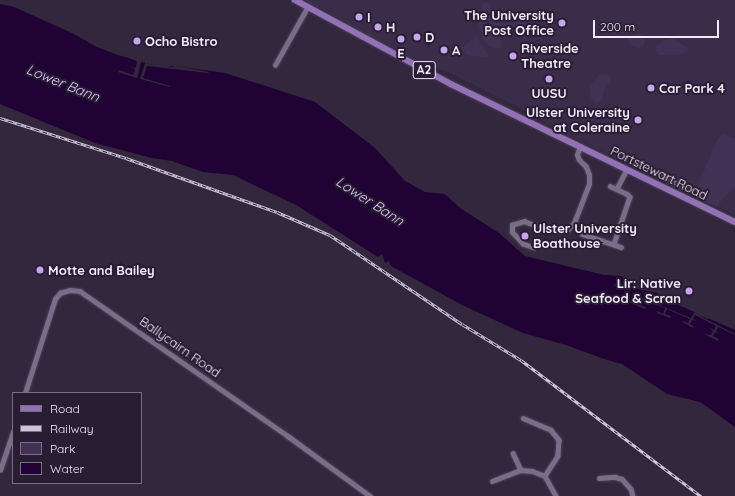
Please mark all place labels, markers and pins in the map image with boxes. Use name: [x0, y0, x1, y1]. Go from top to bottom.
place label: The University Post Office: [464, 8, 554, 39]
place label: I: [367, 9, 371, 25]
marker: I: [354, 12, 364, 22]
marker: The University Post Office: [557, 18, 567, 28]
place label: H: [386, 19, 395, 35]
marker: H: [373, 22, 383, 32]
place label: D: [425, 29, 434, 45]
marker: D: [412, 32, 422, 42]
place label: Ocho Bistro: [145, 33, 218, 49]
marker: E: [396, 34, 406, 44]
marker: Ocho Bistro: [132, 36, 142, 46]
place label: Riverside Theatre: [521, 41, 579, 72]
place label: A: [452, 42, 460, 58]
place label: E: [397, 45, 405, 61]
marker: A: [439, 45, 449, 55]
marker: Riverside Theatre: [508, 51, 518, 61]
marker: UUSU: [544, 74, 554, 84]
place label: Car Park 4: [659, 80, 725, 96]
marker: Car Park 4: [646, 83, 656, 93]
place label: UUSU: [531, 85, 567, 101]
place label: Ulster University at Coleraine: [526, 105, 630, 136]
marker: Ulster University at Coleraine: [633, 115, 643, 125]
place label: Ulster University Boathouse: [533, 221, 637, 252]
marker: Ulster University Boathouse: [520, 231, 530, 241]
place label: Motte and Bailey: [48, 262, 155, 278]
marker: Motte and Bailey: [35, 265, 45, 275]
place label: Lir: Native Seafood & Scran: [575, 276, 681, 307]
marker: Lir: Native Seafood & Scran: [684, 286, 694, 296]

